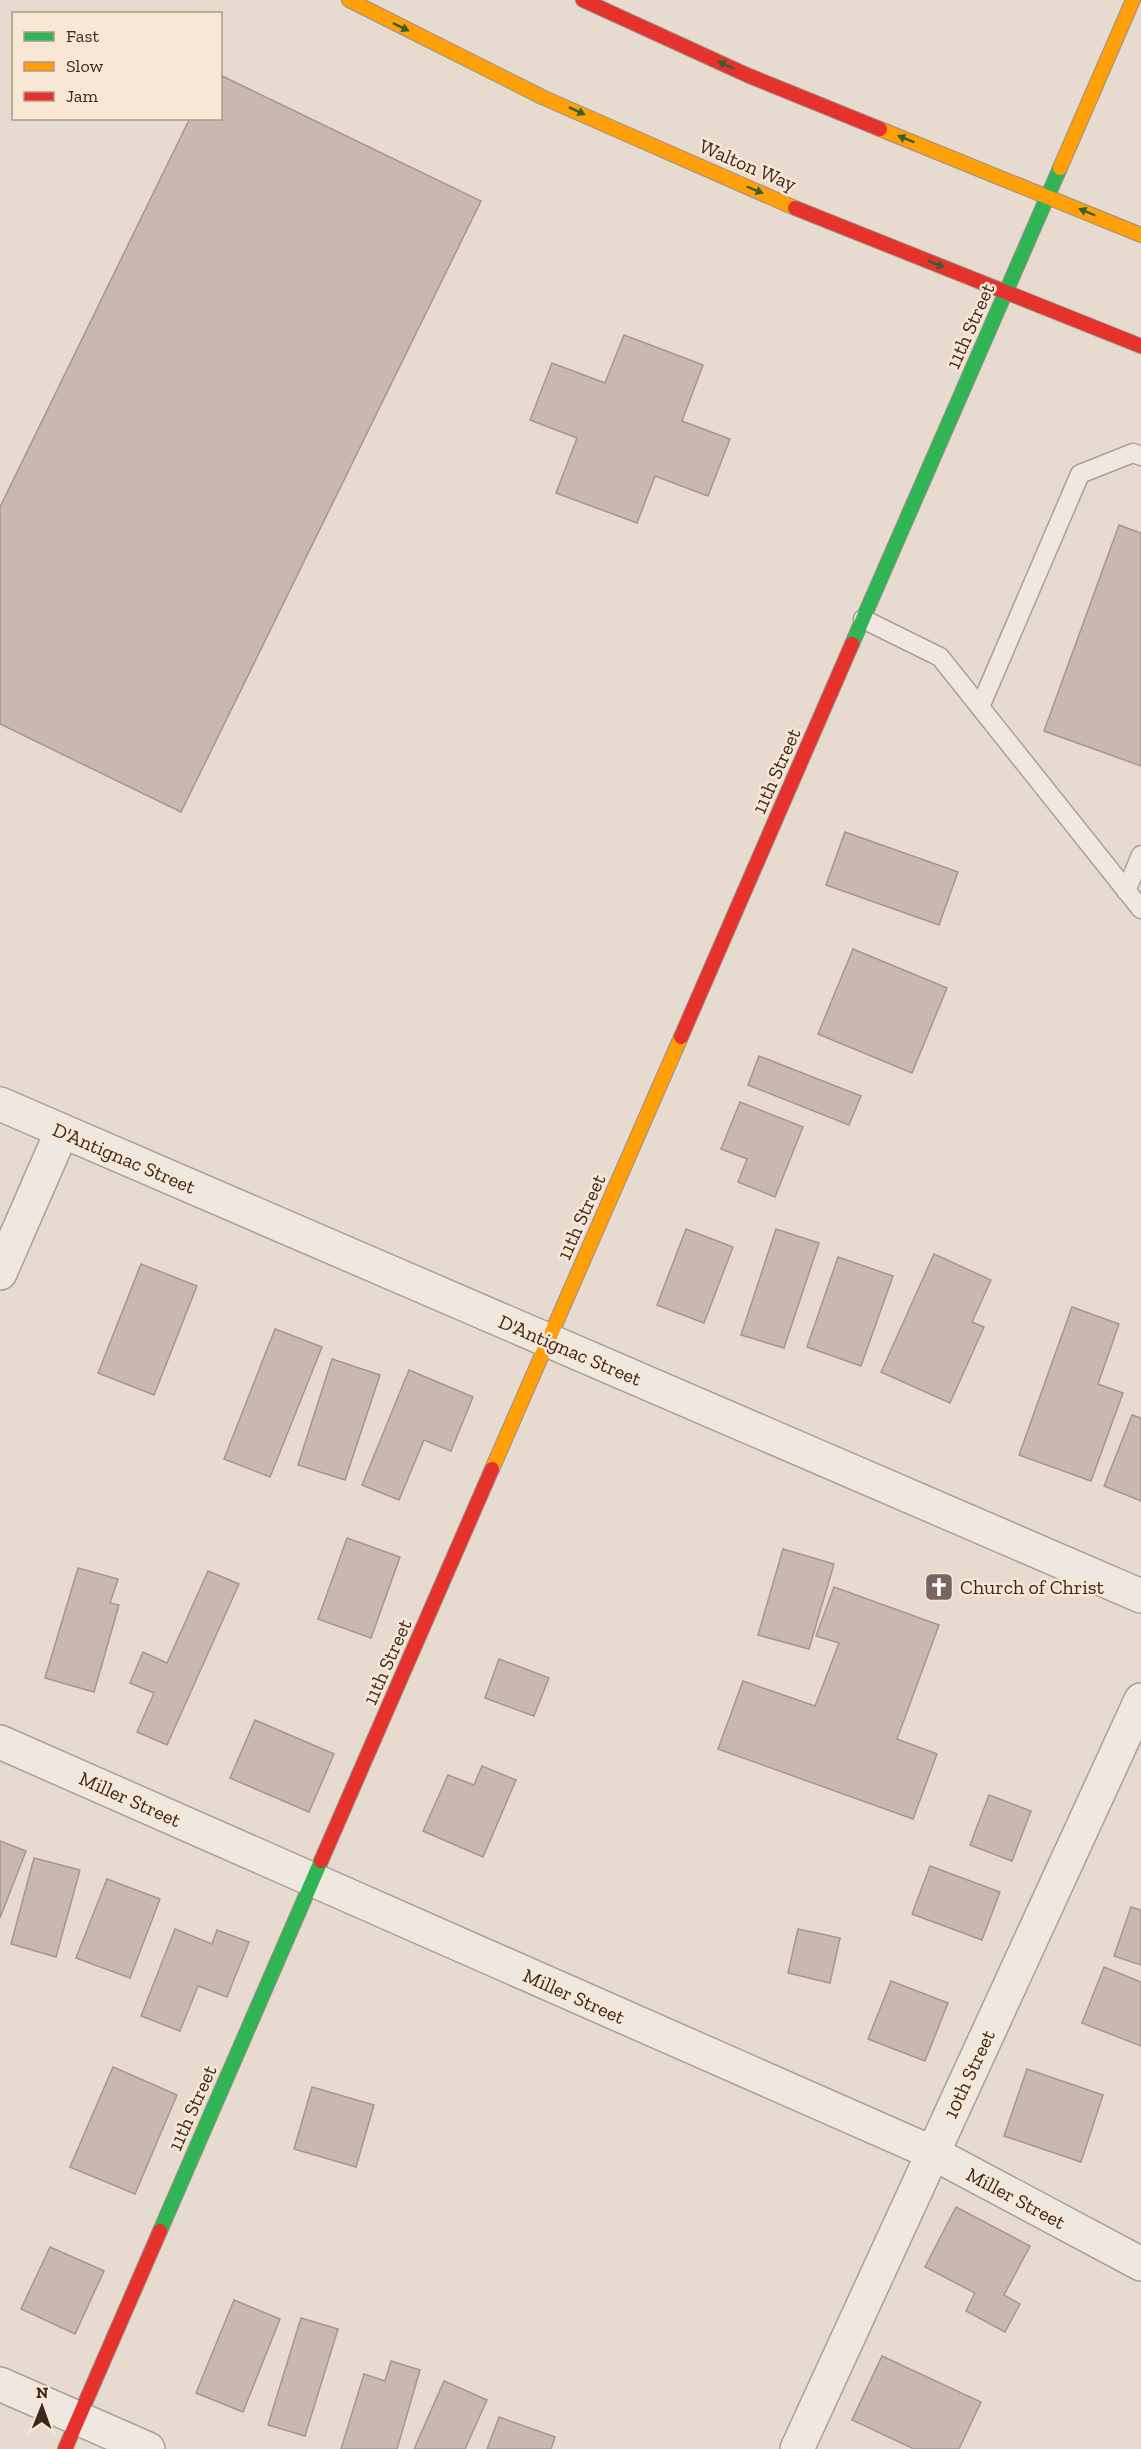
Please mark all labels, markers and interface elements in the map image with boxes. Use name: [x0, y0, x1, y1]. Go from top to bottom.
legend: [12, 12, 222, 120]
one-way arrow: [393, 22, 410, 32]
text: Fast: [66, 25, 99, 47]
text: Slow: [66, 55, 103, 77]
one-way arrow: [717, 61, 734, 70]
text: Jam: [66, 85, 98, 107]
one-way arrow: [568, 107, 585, 116]
street label: Walton Way: [696, 134, 801, 196]
one-way arrow: [897, 134, 915, 144]
one-way arrow: [747, 185, 765, 195]
one-way arrow: [1078, 207, 1096, 216]
one-way arrow: [927, 259, 945, 269]
street label: 11th Street: [941, 279, 1000, 372]
street label: 11th Street: [747, 724, 806, 817]
street label: D'Antignac Street: [49, 1117, 199, 1199]
street label: 11th Street: [552, 1170, 611, 1263]
street label: D'Antignac Street: [495, 1309, 645, 1391]
church icon: Church of Christ: [923, 1571, 955, 1603]
place label: Church of Christ: [960, 1575, 1105, 1599]
street label: 11th Street: [358, 1615, 417, 1708]
street label: Miller Street: [76, 1766, 185, 1832]
street label: Miller Street: [520, 1963, 629, 2029]
street label: 10th Street: [938, 2025, 1000, 2122]
street label: 11th Street: [163, 2061, 222, 2154]
street label: Miller Street: [962, 2162, 1070, 2234]
north arrow: [12, 2377, 72, 2437]
text: N: [36, 2383, 49, 2402]

